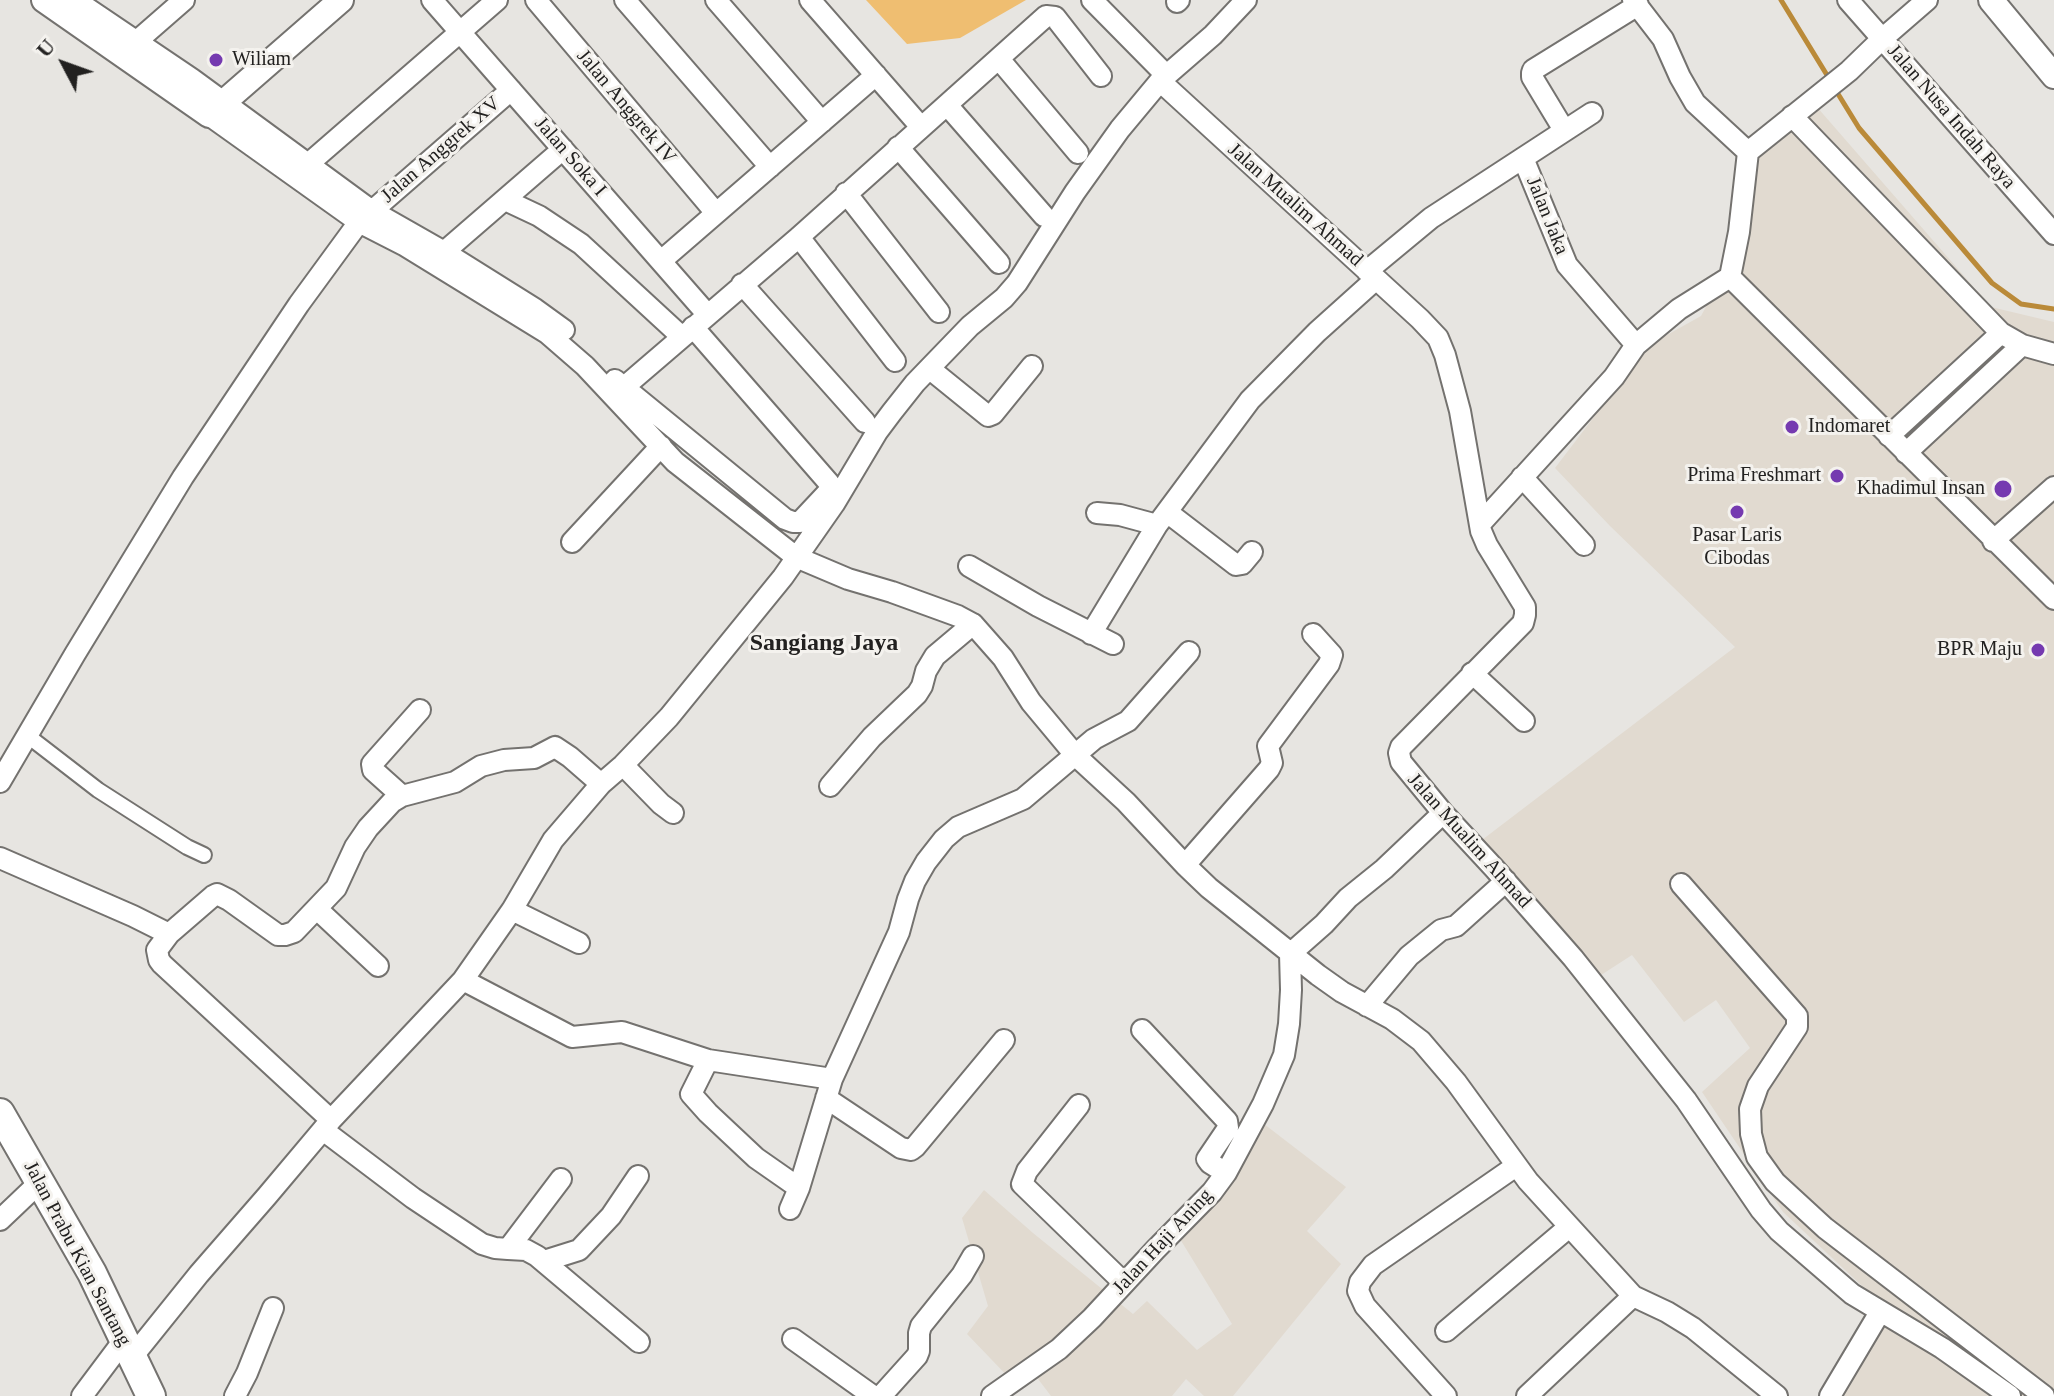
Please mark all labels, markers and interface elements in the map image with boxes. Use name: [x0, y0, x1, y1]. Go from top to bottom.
north arrow: [24, 24, 104, 104]
text: U: [31, 34, 60, 62]
street label: Jalan Nusa Indah Raya: [1882, 40, 2020, 194]
street label: Jalan Anggrek IV: [571, 45, 681, 169]
place label: Wiliam: [232, 48, 291, 72]
marker: Wiliam: [207, 51, 225, 69]
street label: Jalan Anggrek XV: [377, 92, 505, 208]
street label: Jalan Soka I: [529, 112, 611, 202]
street label: Jalan Mualim Ahmad: [1223, 138, 1367, 272]
street label: Jalan Jaka: [1521, 174, 1573, 258]
place label: Indomaret: [1808, 415, 1890, 439]
marker: Indomaret: [1783, 418, 1801, 436]
place label: Prima Freshmart: [1687, 464, 1821, 488]
marker: Prima Freshmart: [1828, 467, 1846, 485]
place label: Khadimul Insan: [1857, 477, 1985, 501]
marker: Khadimul Insan: [1992, 478, 2014, 500]
marker: Pasar Laris Cibodas: [1728, 503, 1746, 521]
place label: Pasar Laris Cibodas: [1692, 524, 1782, 571]
district label: Sangiang Jaya: [750, 630, 898, 658]
place label: BPR Maju: [1937, 638, 2022, 662]
marker: BPR Maju: [2029, 641, 2047, 659]
street label: Jalan Mualim Ahmad: [1402, 769, 1536, 913]
street label: Jalan Prabu Kian Santang: [18, 1157, 136, 1351]
street label: Jalan Haji Aning: [1108, 1184, 1218, 1300]

